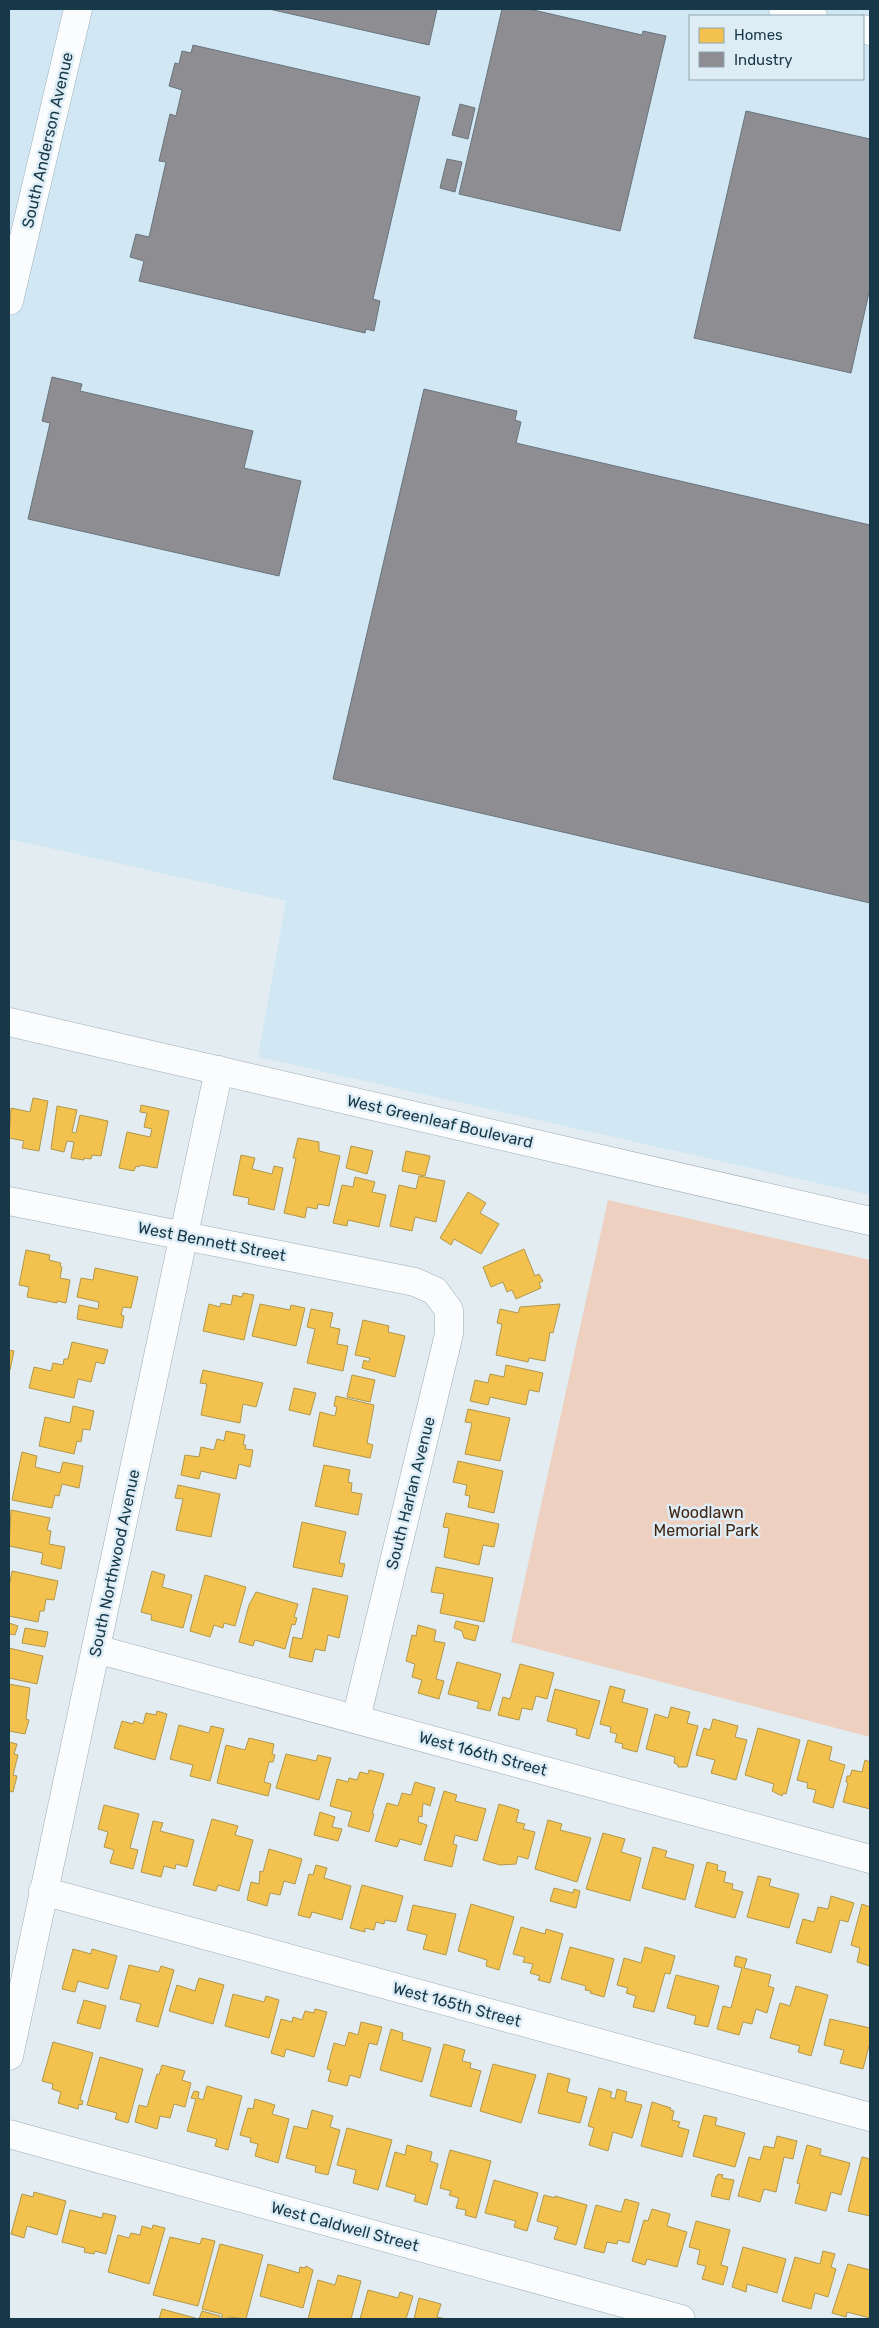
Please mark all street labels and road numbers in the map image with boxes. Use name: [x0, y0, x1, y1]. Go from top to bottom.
street label: South Anderson Avenue: [18, 50, 77, 230]
street label: West Greenleaf Boulevard: [345, 1091, 535, 1152]
street label: West Bennett Street: [136, 1218, 288, 1265]
street label: South Harlan Avenue: [382, 1415, 439, 1572]
street label: South Northwood Avenue: [85, 1468, 144, 1658]
street label: West 166th Street: [417, 1727, 549, 1780]
street label: West 165th Street: [391, 1978, 523, 2031]
street label: West Caldwell Street: [269, 2198, 421, 2255]

